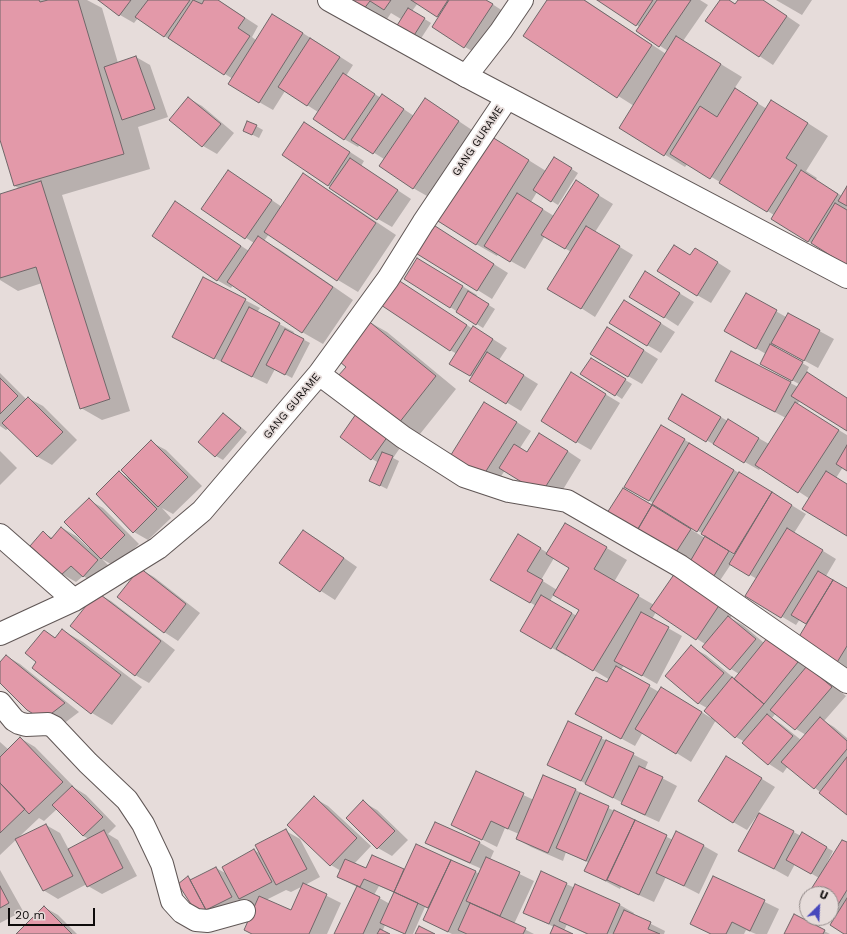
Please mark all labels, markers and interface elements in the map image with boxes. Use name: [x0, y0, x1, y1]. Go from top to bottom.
street label: GANG GURAME: [450, 103, 506, 179]
street label: GANG GURAME: [261, 370, 323, 442]
north arrow: [799, 886, 839, 926]
text: U: [817, 888, 830, 903]
scale bar: [10, 900, 97, 926]
text: 20 m: [15, 908, 45, 922]

